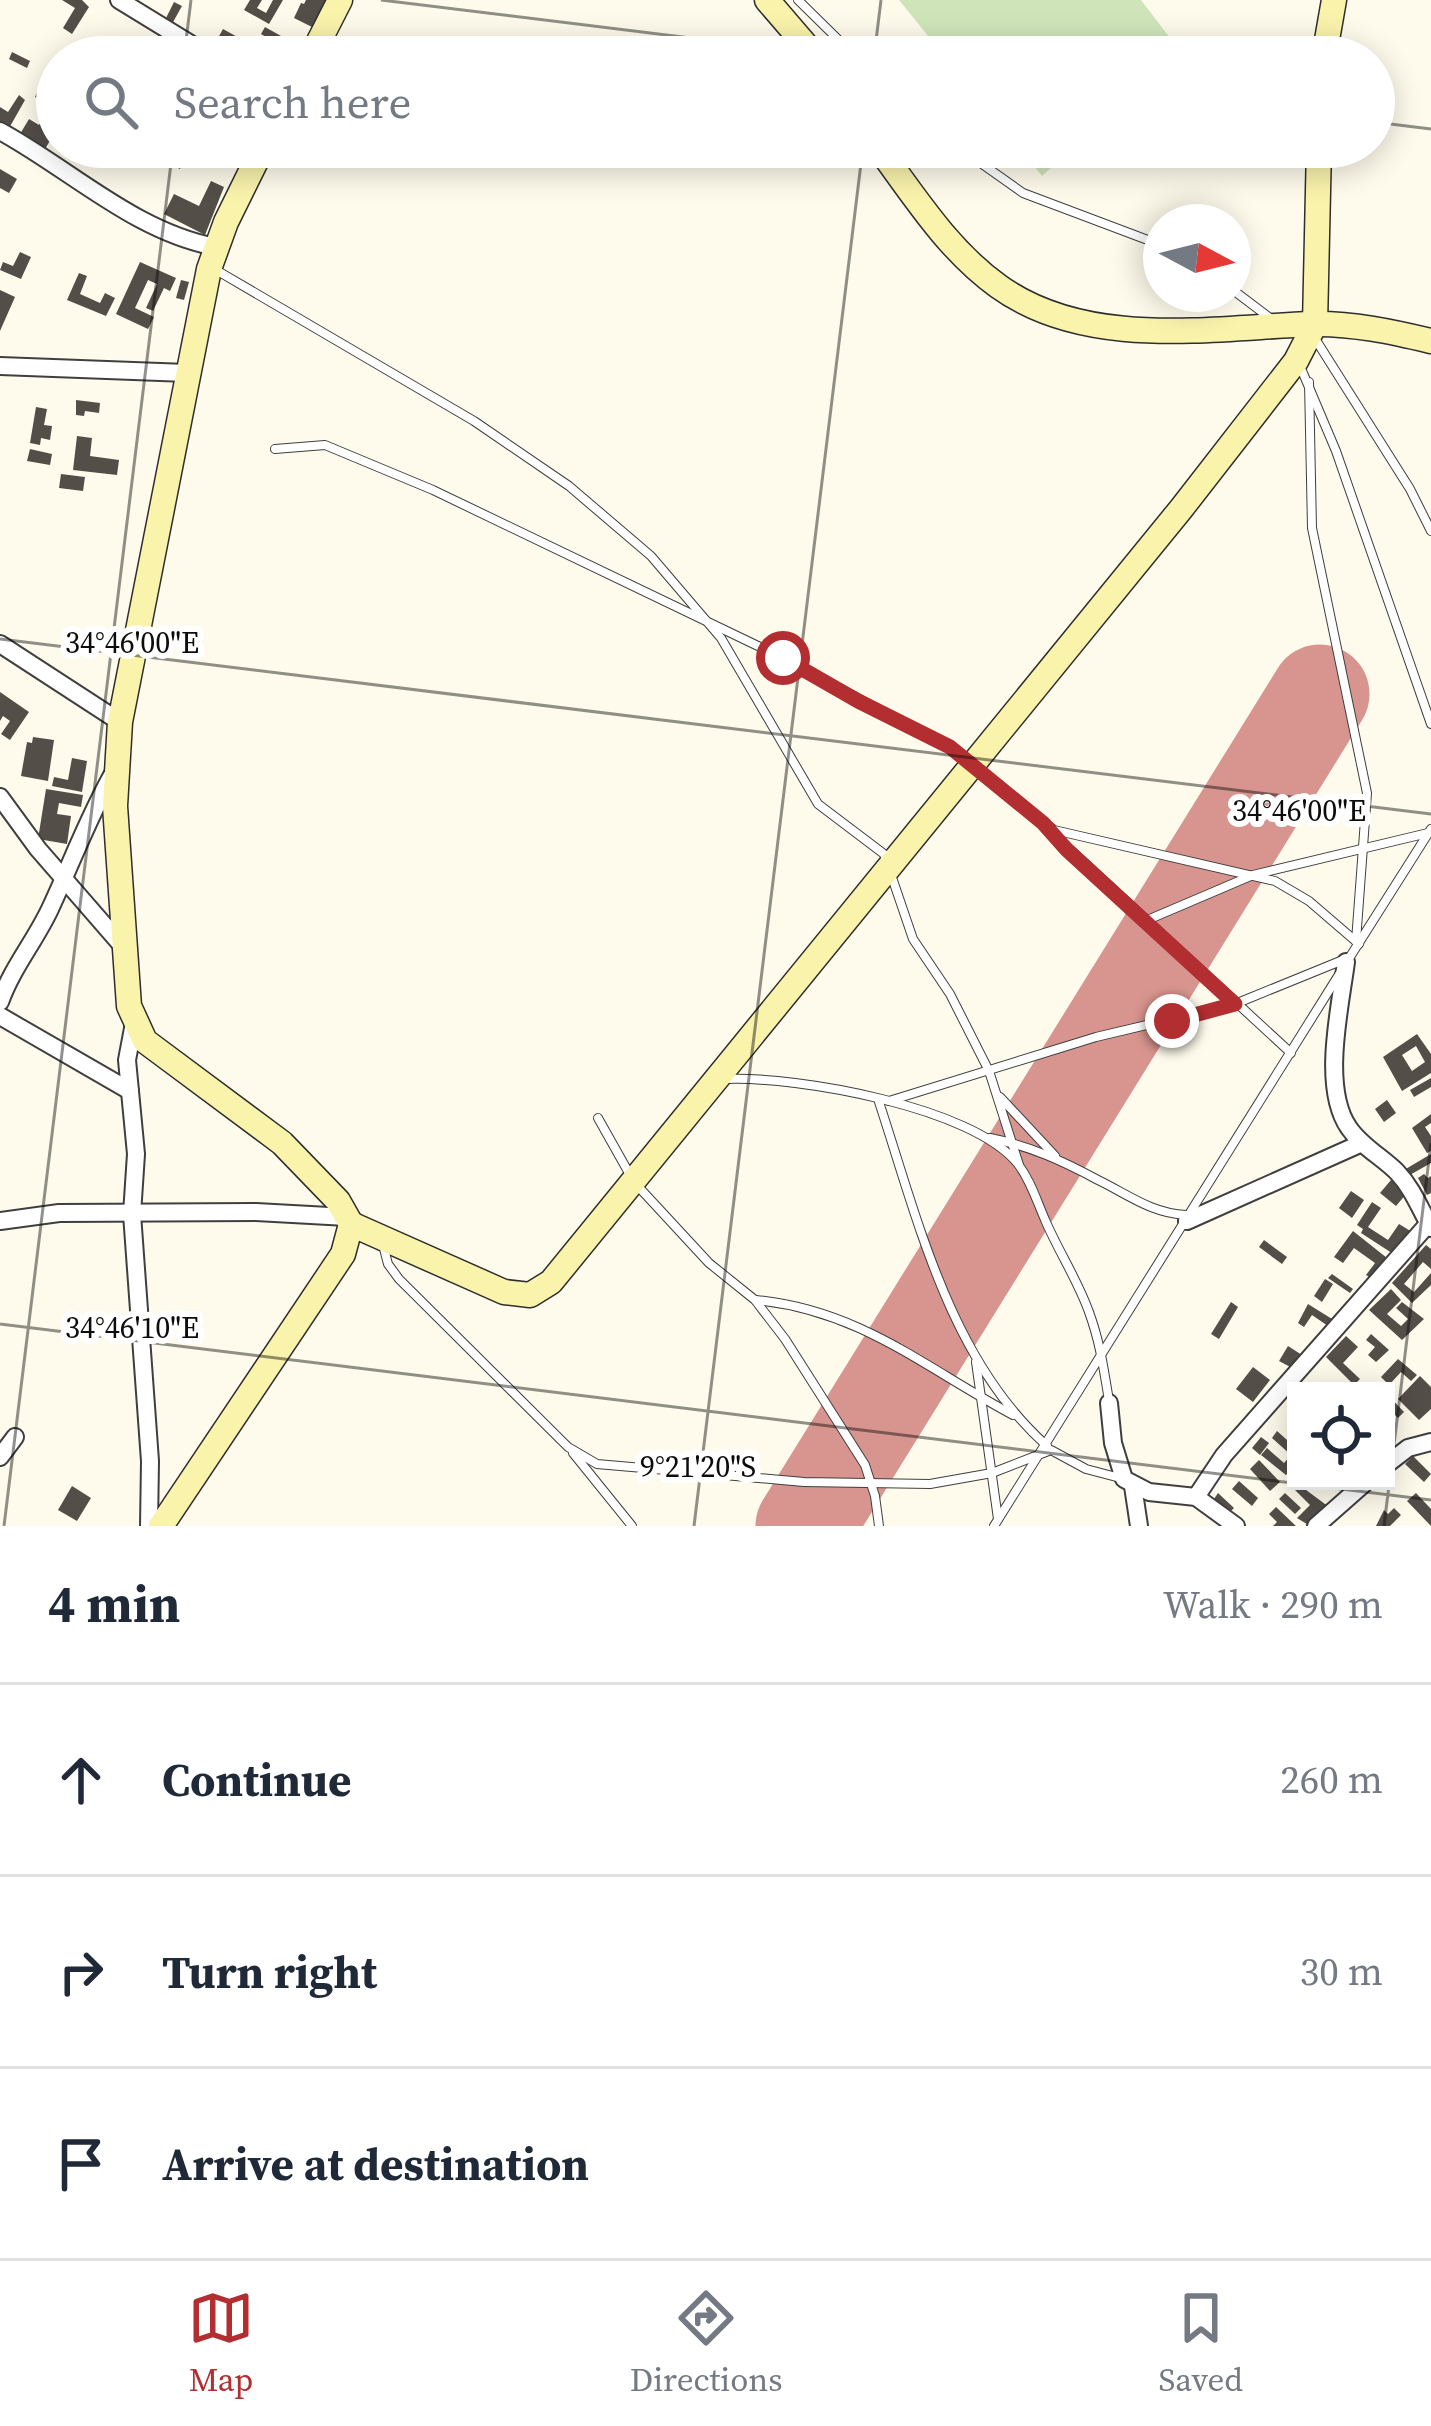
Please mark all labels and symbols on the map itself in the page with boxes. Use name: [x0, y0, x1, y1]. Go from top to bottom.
north arrow: [1143, 204, 1251, 312]
text: 34°46'00"E: [65, 622, 199, 663]
route start: [756, 631, 810, 685]
text: 34°46'00"E: [1232, 790, 1366, 831]
route end: [1145, 994, 1199, 1048]
text: 34°46'10"E: [65, 1307, 199, 1348]
text: 9°21'20"S: [640, 1446, 756, 1487]

